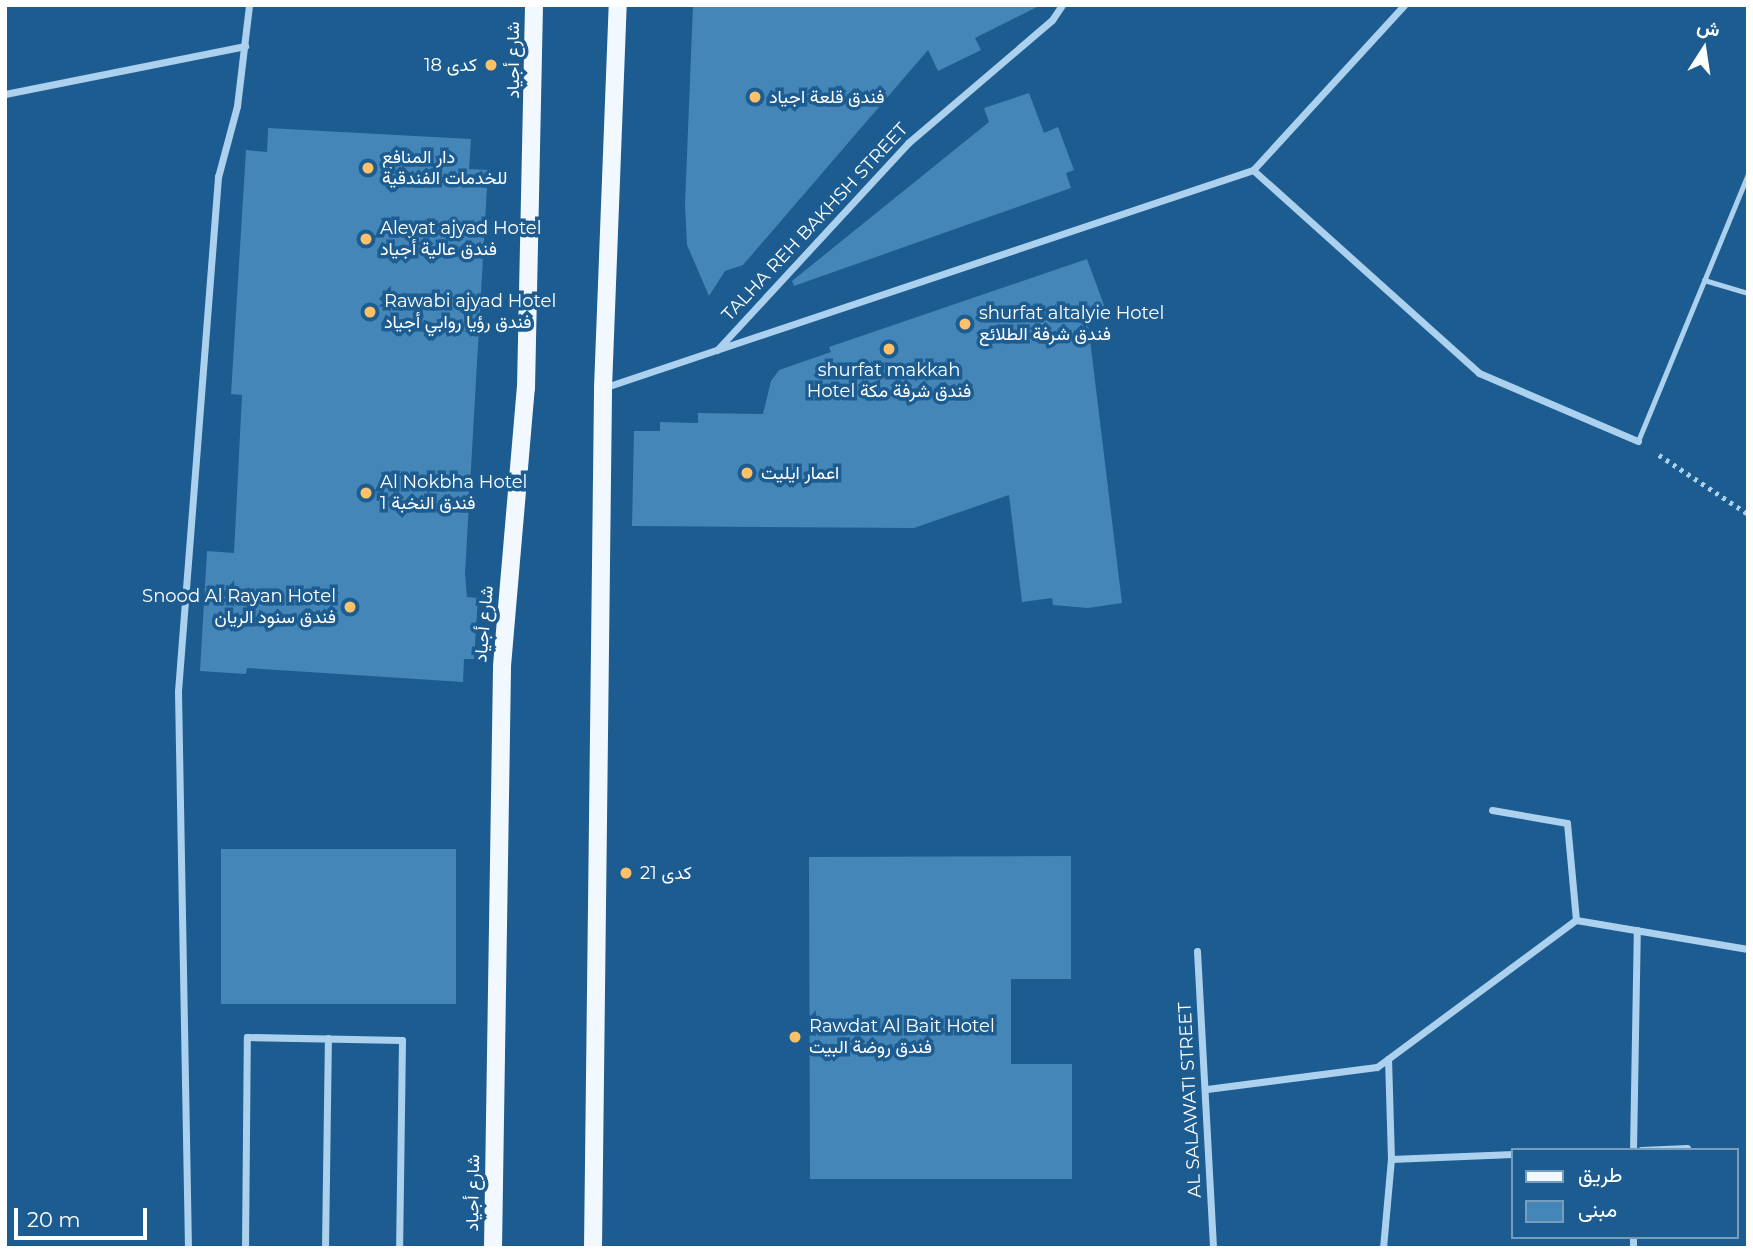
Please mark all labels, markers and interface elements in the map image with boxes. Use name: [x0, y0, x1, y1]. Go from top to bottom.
north arrow: [1669, 14, 1739, 84]
text: ش: [1695, 14, 1722, 42]
street label: شارع أجياد: [502, 21, 524, 99]
place label: كدى 18: [424, 54, 477, 76]
marker: كدى 18: [483, 57, 499, 73]
place label: فندق قلعة اجياد: [769, 86, 884, 108]
marker: فندق قلعة اجياد: [747, 89, 763, 105]
street label: TALHA REH BAKHSH STREET: [717, 119, 913, 325]
place label: دار المنافع للخدمات الفندقية: [382, 147, 508, 190]
marker: دار المنافع للخدمات الفندقية: [360, 160, 376, 176]
place label: Aleyat ajyad Hotel فندق عالية أجياد: [380, 218, 542, 260]
marker: Aleyat ajyad Hotel فندق عالية أجياد: [358, 231, 374, 247]
place label: Rawabi ajyad Hotel فندق رؤيا روابي أجياد: [384, 291, 556, 334]
place label: shurfat altalyie Hotel فندق شرفة الطلائع: [979, 303, 1164, 346]
marker: Rawabi ajyad Hotel فندق رؤيا روابي أجياد: [362, 304, 378, 320]
marker: shurfat altalyie Hotel فندق شرفة الطلائع: [957, 316, 973, 332]
marker: shurfat makkah Hotel فندق شرفة مكة: [881, 341, 897, 357]
place label: shurfat makkah Hotel فندق شرفة مكة: [807, 360, 971, 402]
place label: اعمار ايليت: [761, 462, 839, 484]
marker: اعمار ايليت: [739, 465, 755, 481]
place label: Al Nokbha Hotel 1 فندق النخبة: [380, 472, 527, 514]
marker: Al Nokbha Hotel 1 فندق النخبة: [358, 485, 374, 501]
street label: شارع أجياد: [470, 585, 498, 663]
place label: Snood Al Rayan Hotel فندق سنود الريان: [142, 586, 336, 628]
marker: Snood Al Rayan Hotel فندق سنود الريان: [342, 599, 358, 615]
place label: كدى 21: [640, 862, 692, 884]
marker: كدى 21: [618, 865, 634, 881]
street label: AL SALAWATI STREET: [1174, 1002, 1206, 1198]
place label: Rawdat Al Bait Hotel فندق روضة البيت: [809, 1016, 995, 1058]
marker: Rawdat Al Bait Hotel فندق روضة البيت: [787, 1029, 803, 1045]
legend: [1512, 1148, 1739, 1239]
street label: شارع أجياد: [462, 1154, 484, 1232]
text: طريق: [1578, 1162, 1623, 1187]
scale bar: [18, 1194, 150, 1238]
text: مبنى: [1578, 1197, 1617, 1222]
text: 20 m: [27, 1207, 81, 1232]

